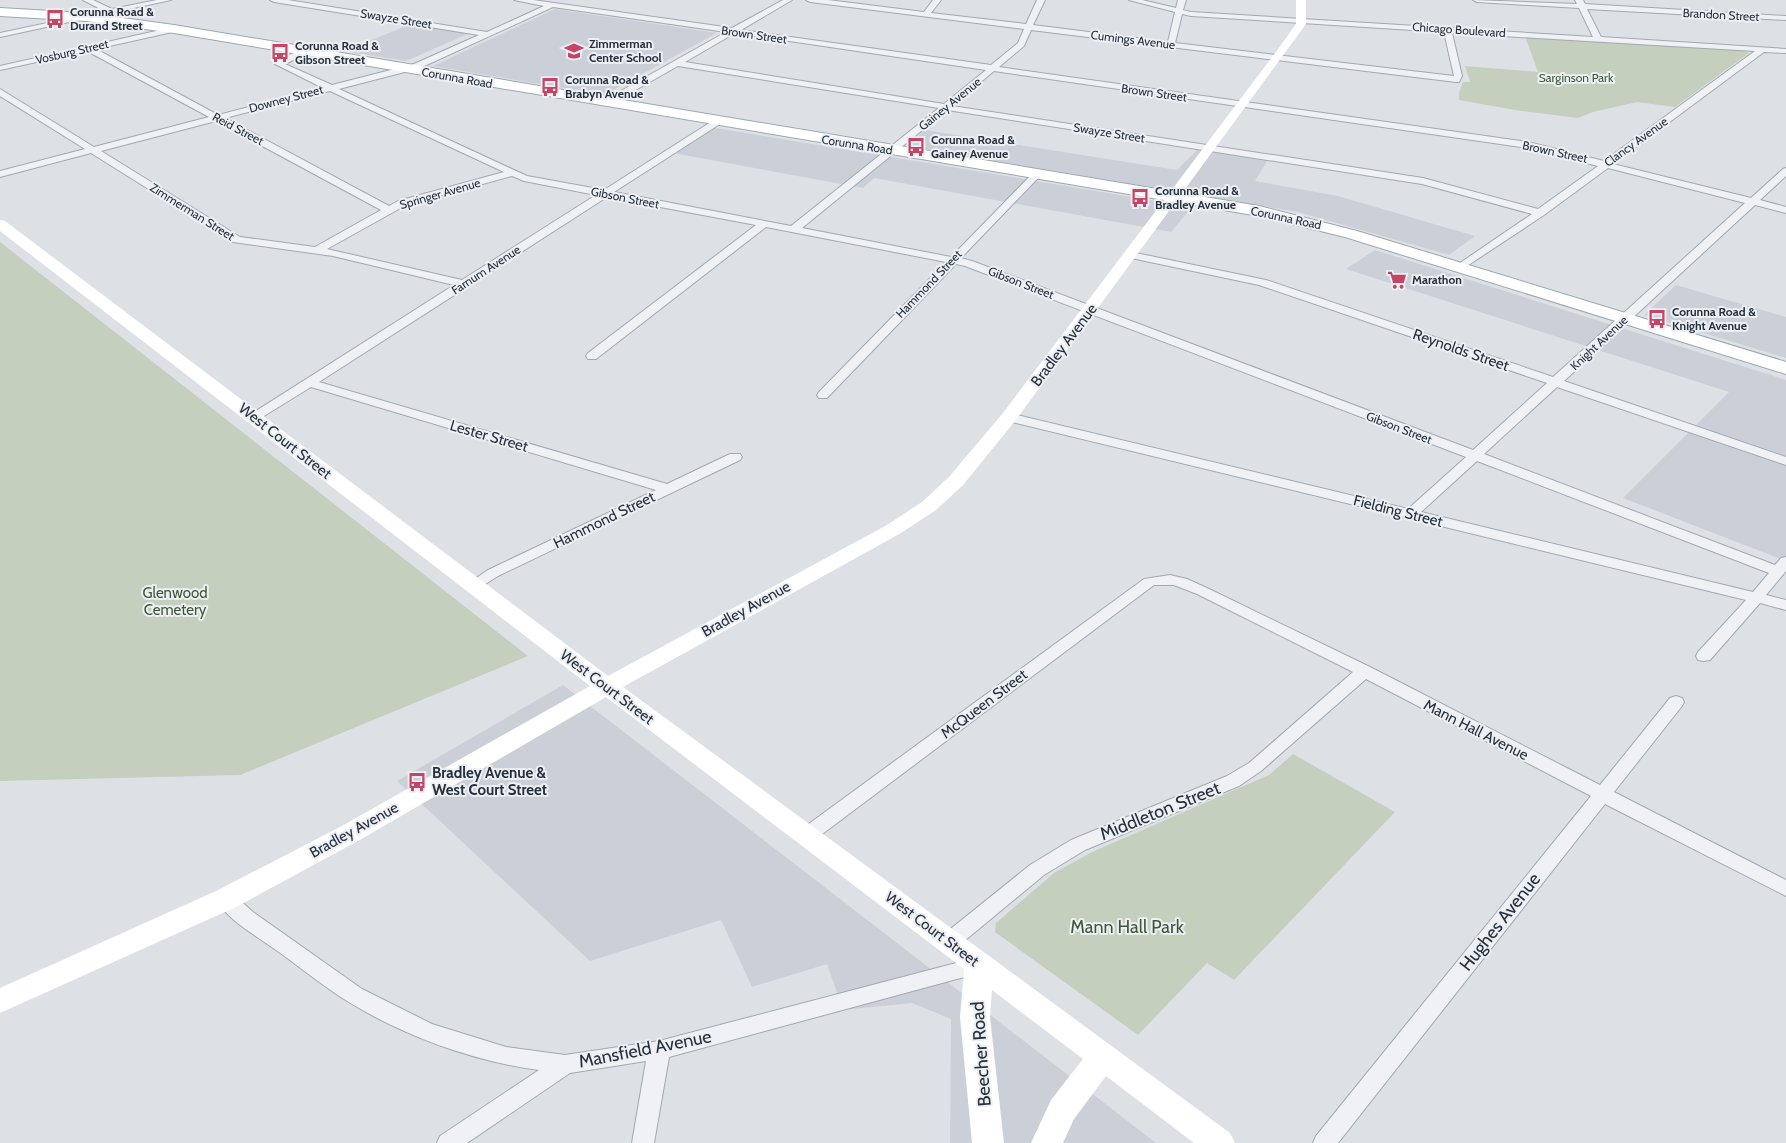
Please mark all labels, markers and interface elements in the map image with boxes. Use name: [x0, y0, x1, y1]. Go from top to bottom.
place label: Corunna Road & Durand Street: [70, 4, 154, 33]
street label: Swayze Street: [359, 5, 433, 32]
street label: Brandon Street: [1682, 5, 1760, 24]
bus stop icon: Corunna Road & Durand Street: [44, 8, 66, 30]
street label: Chicago Boulevard: [1412, 19, 1506, 40]
street label: Brown Street: [720, 22, 788, 47]
street label: Cumings Avenue: [1090, 27, 1176, 52]
street label: Vosburg Street: [34, 36, 110, 67]
place label: Zimmerman Center School: [589, 36, 662, 65]
place label: Corunna Road & Gibson Street: [295, 38, 379, 67]
school or university icon: Zimmerman Center School: [563, 40, 585, 62]
bus stop icon: Corunna Road & Gibson Street: [269, 42, 291, 64]
street label: Corunna Road: [420, 64, 494, 91]
park label: Sarginson Park: [1539, 70, 1614, 85]
place label: Corunna Road & Brabyn Avenue: [565, 72, 649, 101]
street label: Gainey Avenue: [915, 74, 984, 133]
bus stop icon: Corunna Road & Brabyn Avenue: [539, 76, 561, 98]
street label: Brown Street: [1120, 80, 1188, 105]
street label: Downey Street: [247, 81, 325, 116]
street label: Reid Street: [210, 109, 266, 148]
street label: Clancy Avenue: [1601, 113, 1670, 170]
street label: Swayze Street: [1072, 119, 1146, 146]
street label: Corunna Road: [820, 131, 894, 158]
place label: Corunna Road & Gainey Avenue: [931, 132, 1015, 161]
bus stop icon: Corunna Road & Gainey Avenue: [905, 136, 927, 158]
street label: Brown Street: [1521, 137, 1589, 166]
street label: Springer Avenue: [398, 175, 482, 212]
street label: Zimmerman Street: [147, 180, 237, 244]
place label: Corunna Road & Bradley Avenue: [1155, 183, 1239, 212]
street label: Gibson Street: [590, 184, 660, 211]
bus stop icon: Corunna Road & Bradley Avenue: [1129, 187, 1151, 209]
street label: Corunna Road: [1249, 203, 1323, 232]
street label: Farnum Avenue: [448, 242, 523, 297]
street label: Hammond Street: [892, 247, 965, 321]
street label: Gibson Street: [986, 263, 1056, 302]
supermarket icon: Marathon: [1386, 269, 1408, 291]
place label: Marathon: [1412, 272, 1462, 287]
street label: Bradley Avenue: [1027, 300, 1101, 390]
place label: Corunna Road & Knight Avenue: [1672, 304, 1756, 333]
bus stop icon: Corunna Road & Knight Avenue: [1646, 308, 1668, 330]
street label: Knight Avenue: [1567, 312, 1631, 373]
street label: Reynolds Street: [1411, 325, 1511, 375]
street label: West Court Street: [235, 399, 335, 483]
street label: Gibson Street: [1364, 408, 1434, 447]
street label: Lester Street: [448, 416, 530, 456]
street label: Hammond Street: [550, 488, 658, 552]
street label: Fielding Street: [1351, 491, 1445, 531]
street label: Bradley Avenue: [699, 577, 794, 641]
park label: Glenwood Cemetery: [142, 584, 208, 619]
street label: West Court Street: [557, 646, 657, 728]
street label: McQueen Street: [937, 666, 1031, 742]
street label: Mann Hall Avenue: [1421, 696, 1532, 764]
place label: Bradley Avenue & West Court Street: [432, 764, 547, 799]
bus stop icon: Bradley Avenue & West Court Street: [406, 771, 428, 793]
street label: Middleton Street: [1097, 777, 1223, 845]
street label: Bradley Avenue: [307, 798, 402, 862]
street label: Hughes Avenue: [1455, 869, 1545, 975]
street label: West Court Street: [882, 888, 982, 970]
park label: Mann Hall Park: [1070, 916, 1185, 938]
street label: Beecher Road: [966, 1001, 996, 1107]
street label: Mansfield Avenue: [577, 1025, 713, 1073]

